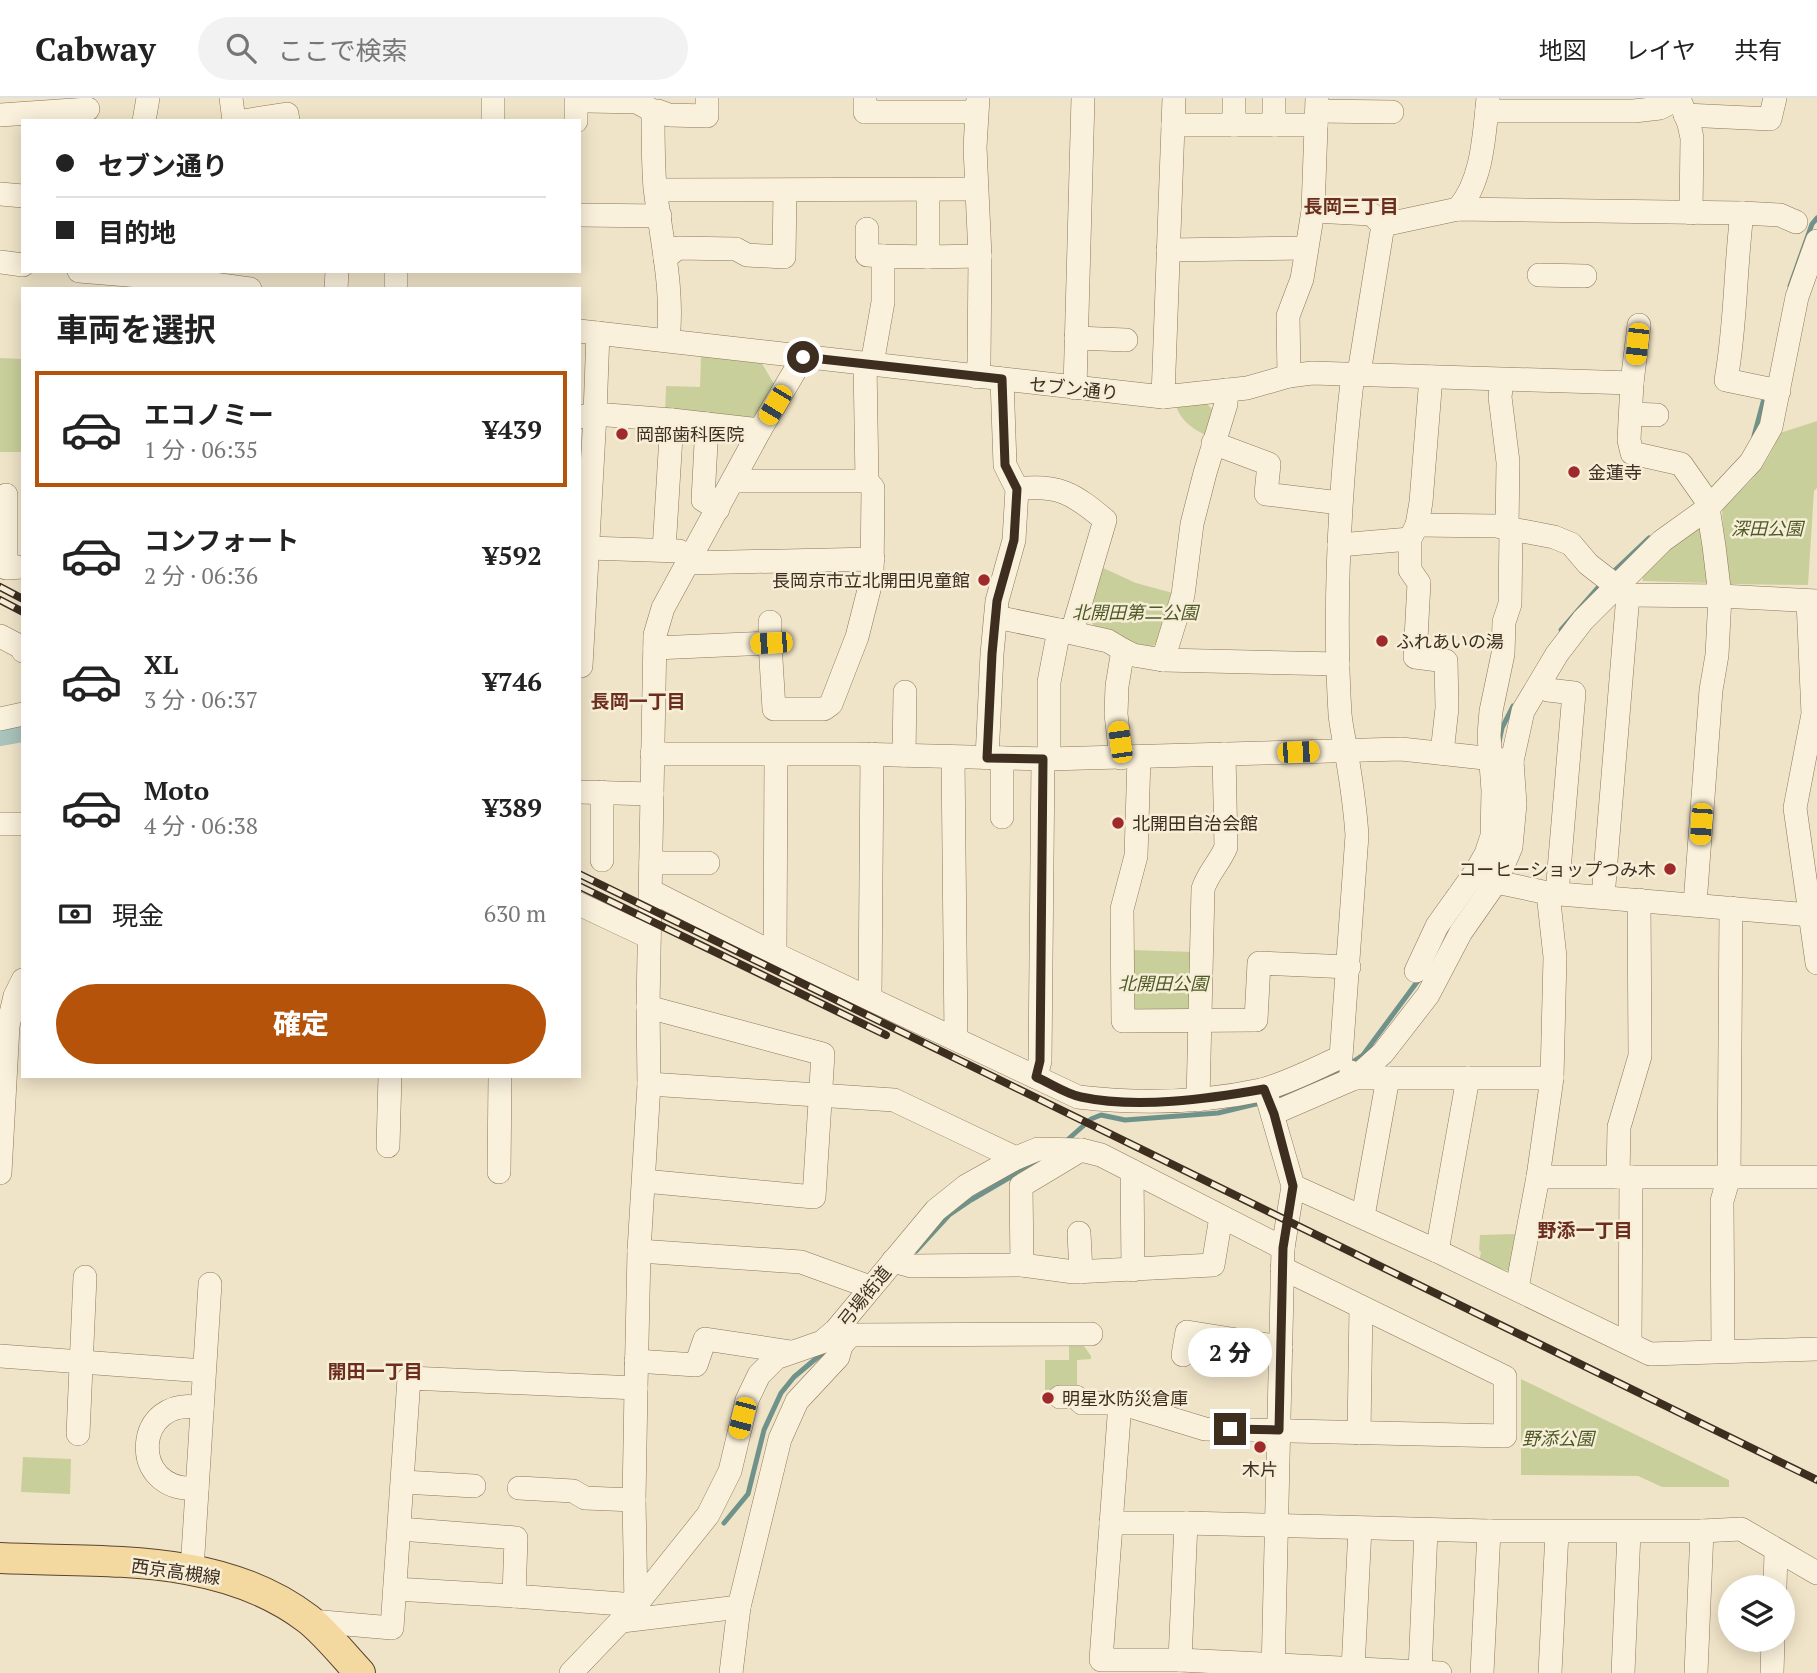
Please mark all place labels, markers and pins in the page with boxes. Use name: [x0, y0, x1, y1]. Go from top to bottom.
place label: 岡部歯科医院: [636, 422, 744, 446]
marker: 岡部歯科医院: [614, 426, 630, 442]
place label: 金蓮寺: [1588, 460, 1642, 484]
marker: 金蓮寺: [1566, 464, 1582, 480]
place label: 長岡京市立北開田児童館: [772, 568, 970, 592]
marker: 長岡京市立北開田児童館: [976, 572, 992, 588]
place label: ふれあいの湯: [1396, 629, 1504, 653]
marker: ふれあいの湯: [1374, 633, 1390, 649]
place label: 北開田自治会館: [1132, 811, 1258, 835]
marker: 北開田自治会館: [1110, 815, 1126, 831]
place label: コーヒーショップつみ木: [1458, 857, 1656, 881]
marker: コーヒーショップつみ木: [1662, 861, 1678, 877]
place label: 明星水防災倉庫: [1062, 1386, 1188, 1410]
marker: 明星水防災倉庫: [1040, 1390, 1056, 1406]
marker: 木片: [1252, 1439, 1268, 1455]
place label: 木片: [1242, 1457, 1278, 1481]

